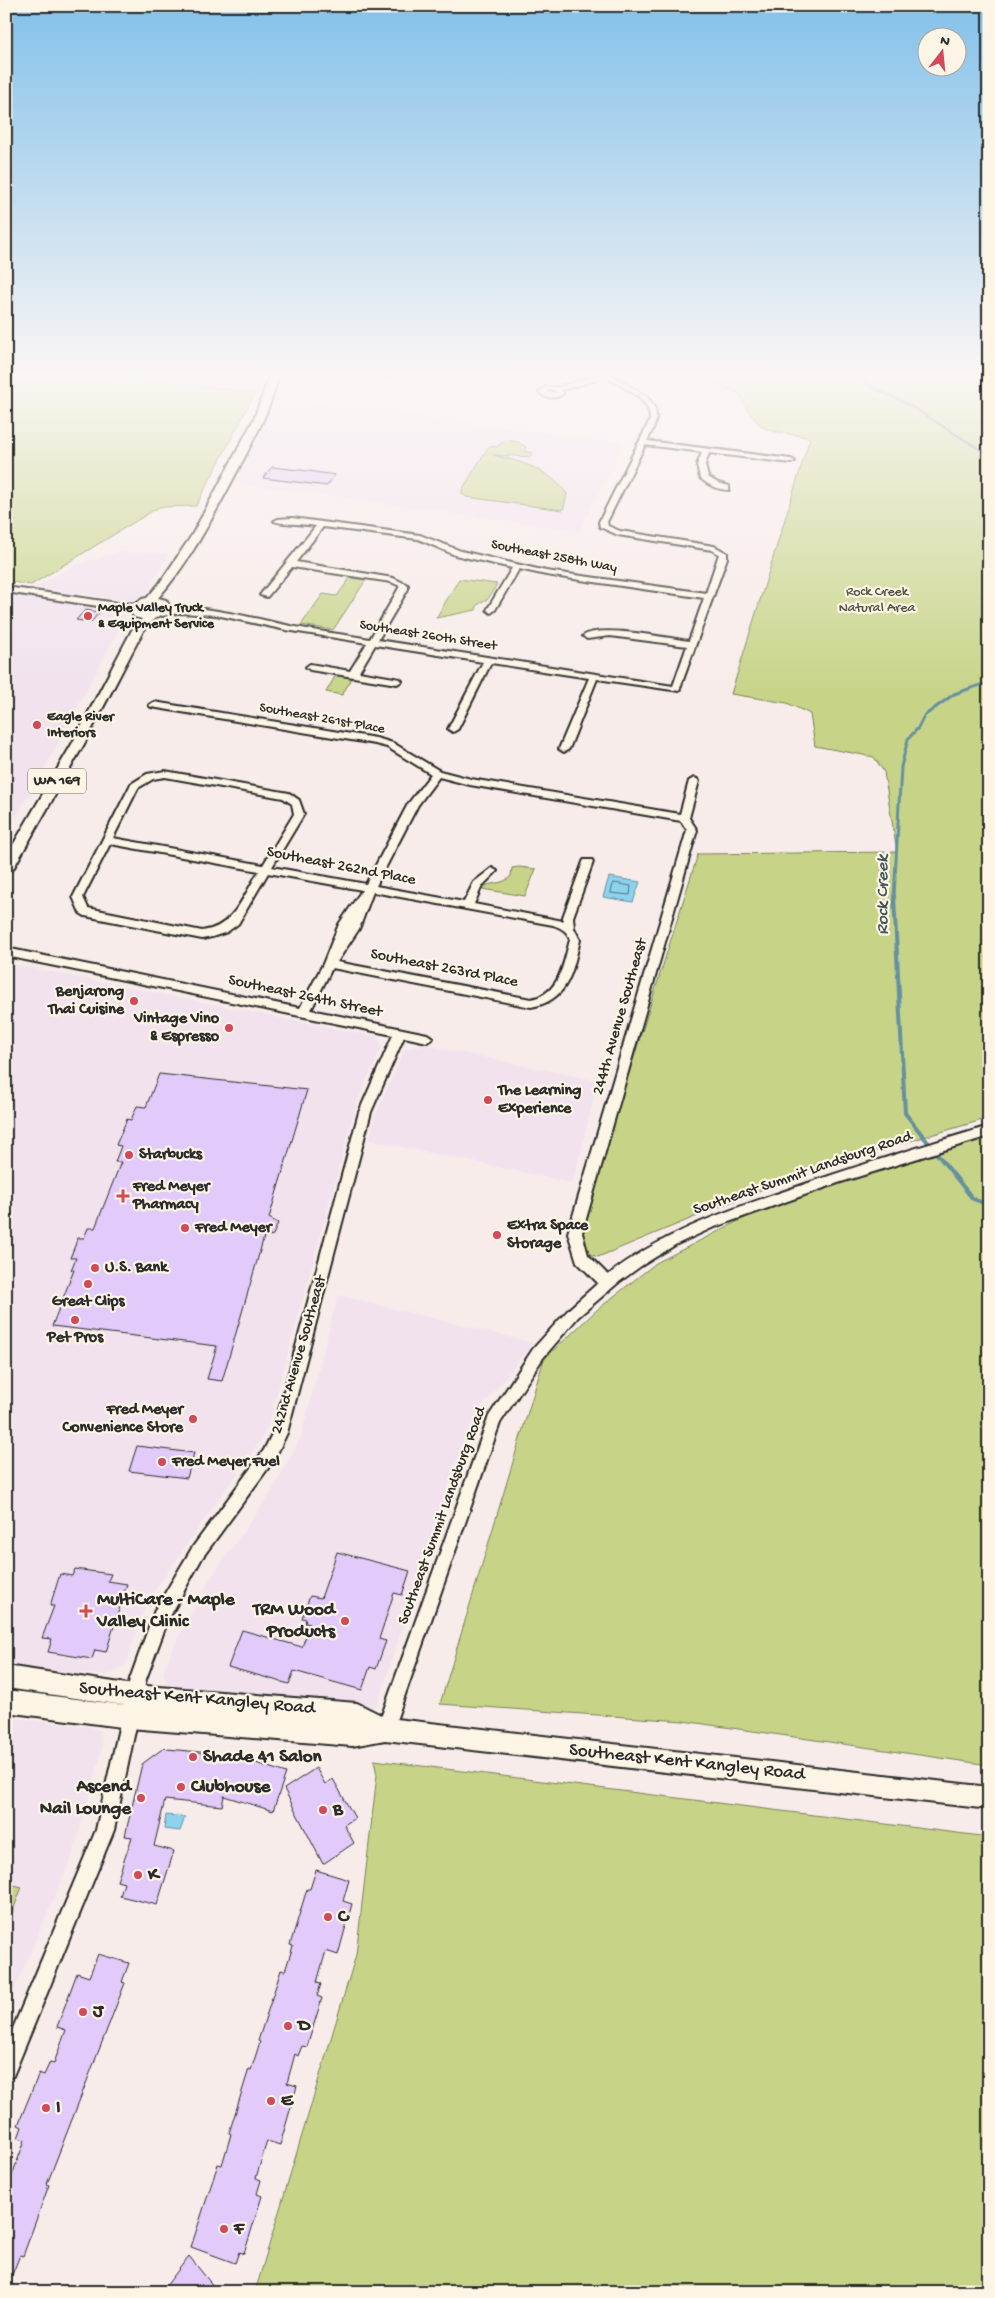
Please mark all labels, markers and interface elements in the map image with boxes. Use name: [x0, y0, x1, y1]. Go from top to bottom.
north arrow: [918, 28, 968, 78]
text: N: [938, 32, 952, 51]
street label: Southeast 258th Way: [490, 536, 618, 578]
park label: Rock Creek Natural Area: [839, 584, 916, 617]
place label: Maple Valley Truck & Equipment Service: [98, 600, 215, 633]
marker: Maple Valley Truck & Equipment Service: [82, 610, 94, 622]
street label: Southeast 260th Street: [358, 617, 499, 655]
street label: Southeast 261st Place: [258, 700, 387, 739]
place label: Eagle River Interiors: [47, 709, 116, 742]
marker: Eagle River Interiors: [31, 719, 43, 731]
road number: WA 169: [28, 768, 86, 794]
street label: Southeast 262nd Place: [265, 843, 418, 891]
water label: Rock Creek: [873, 853, 894, 935]
street label: 244th Avenue Southeast: [590, 935, 653, 1097]
street label: Southeast 263rd Place: [369, 945, 520, 993]
street label: Southeast 264th Street: [226, 971, 385, 1023]
place label: Benjarong Thai Cuisine: [46, 983, 125, 1020]
marker: Benjarong Thai Cuisine: [128, 995, 140, 1007]
place label: Vintage Vino & Espresso: [133, 1010, 220, 1047]
marker: Vintage Vino & Espresso: [223, 1022, 235, 1034]
place label: The Learning Experience: [496, 1082, 581, 1119]
marker: The Learning Experience: [482, 1094, 494, 1106]
street label: Southeast Summit Landsburg Road: [691, 1127, 916, 1220]
place label: Starbucks: [139, 1146, 203, 1165]
marker: Starbucks: [123, 1149, 135, 1161]
place label: Fred Meyer Pharmacy: [132, 1178, 212, 1215]
marker: Fred Meyer Pharmacy: [117, 1190, 129, 1202]
place label: Extra Space Storage: [507, 1217, 589, 1254]
place label: Fred Meyer: [194, 1219, 274, 1238]
marker: Fred Meyer: [179, 1222, 191, 1234]
marker: Extra Space Storage: [491, 1229, 503, 1241]
place label: U.S. Bank: [105, 1259, 169, 1278]
marker: U.S. Bank: [89, 1262, 101, 1274]
street label: 242nd Avenue Southeast: [268, 1272, 332, 1436]
marker: Great Clips: [82, 1278, 94, 1290]
place label: Great Clips: [52, 1293, 125, 1312]
marker: Pet Pros: [69, 1314, 81, 1326]
place label: Pet Pros: [46, 1329, 104, 1348]
place label: Fred Meyer Convenience Store: [62, 1401, 185, 1438]
street label: Southeast Summit Landsburg Road: [395, 1403, 492, 1627]
marker: Fred Meyer Convenience Store: [187, 1413, 199, 1425]
place label: Fred Meyer Fuel: [171, 1453, 280, 1472]
marker: Fred Meyer Fuel: [156, 1456, 168, 1468]
place label: MultiCare - Maple Valley Clinic: [96, 1589, 236, 1634]
place label: TRM Wood Products: [251, 1599, 337, 1644]
marker: MultiCare - Maple Valley Clinic: [79, 1604, 93, 1618]
marker: TRM Wood Products: [339, 1615, 351, 1627]
street label: Southeast Kent Kangley Road: [78, 1677, 318, 1721]
street label: Southeast Kent Kangley Road: [568, 1739, 808, 1787]
place label: Shade 41 Salon: [203, 1746, 323, 1769]
marker: Shade 41 Salon: [187, 1751, 199, 1763]
place label: Ascend Nail Lounge: [40, 1776, 133, 1821]
place label: Clubhouse: [190, 1776, 271, 1799]
marker: Clubhouse: [175, 1781, 187, 1793]
marker: Ascend Nail Lounge: [135, 1792, 147, 1804]
place label: B: [332, 1799, 344, 1822]
marker: B: [317, 1804, 329, 1816]
place label: K: [147, 1864, 161, 1887]
marker: K: [132, 1869, 144, 1881]
place label: C: [337, 1906, 350, 1929]
marker: C: [322, 1911, 334, 1923]
place label: J: [92, 2001, 105, 2024]
marker: J: [77, 2006, 89, 2018]
place label: D: [296, 2015, 311, 2038]
marker: D: [282, 2020, 294, 2032]
place label: E: [281, 2090, 294, 2113]
marker: E: [265, 2095, 277, 2107]
place label: I: [56, 2097, 61, 2120]
marker: I: [40, 2102, 52, 2114]
place label: F: [233, 2218, 245, 2241]
marker: F: [218, 2223, 230, 2235]

